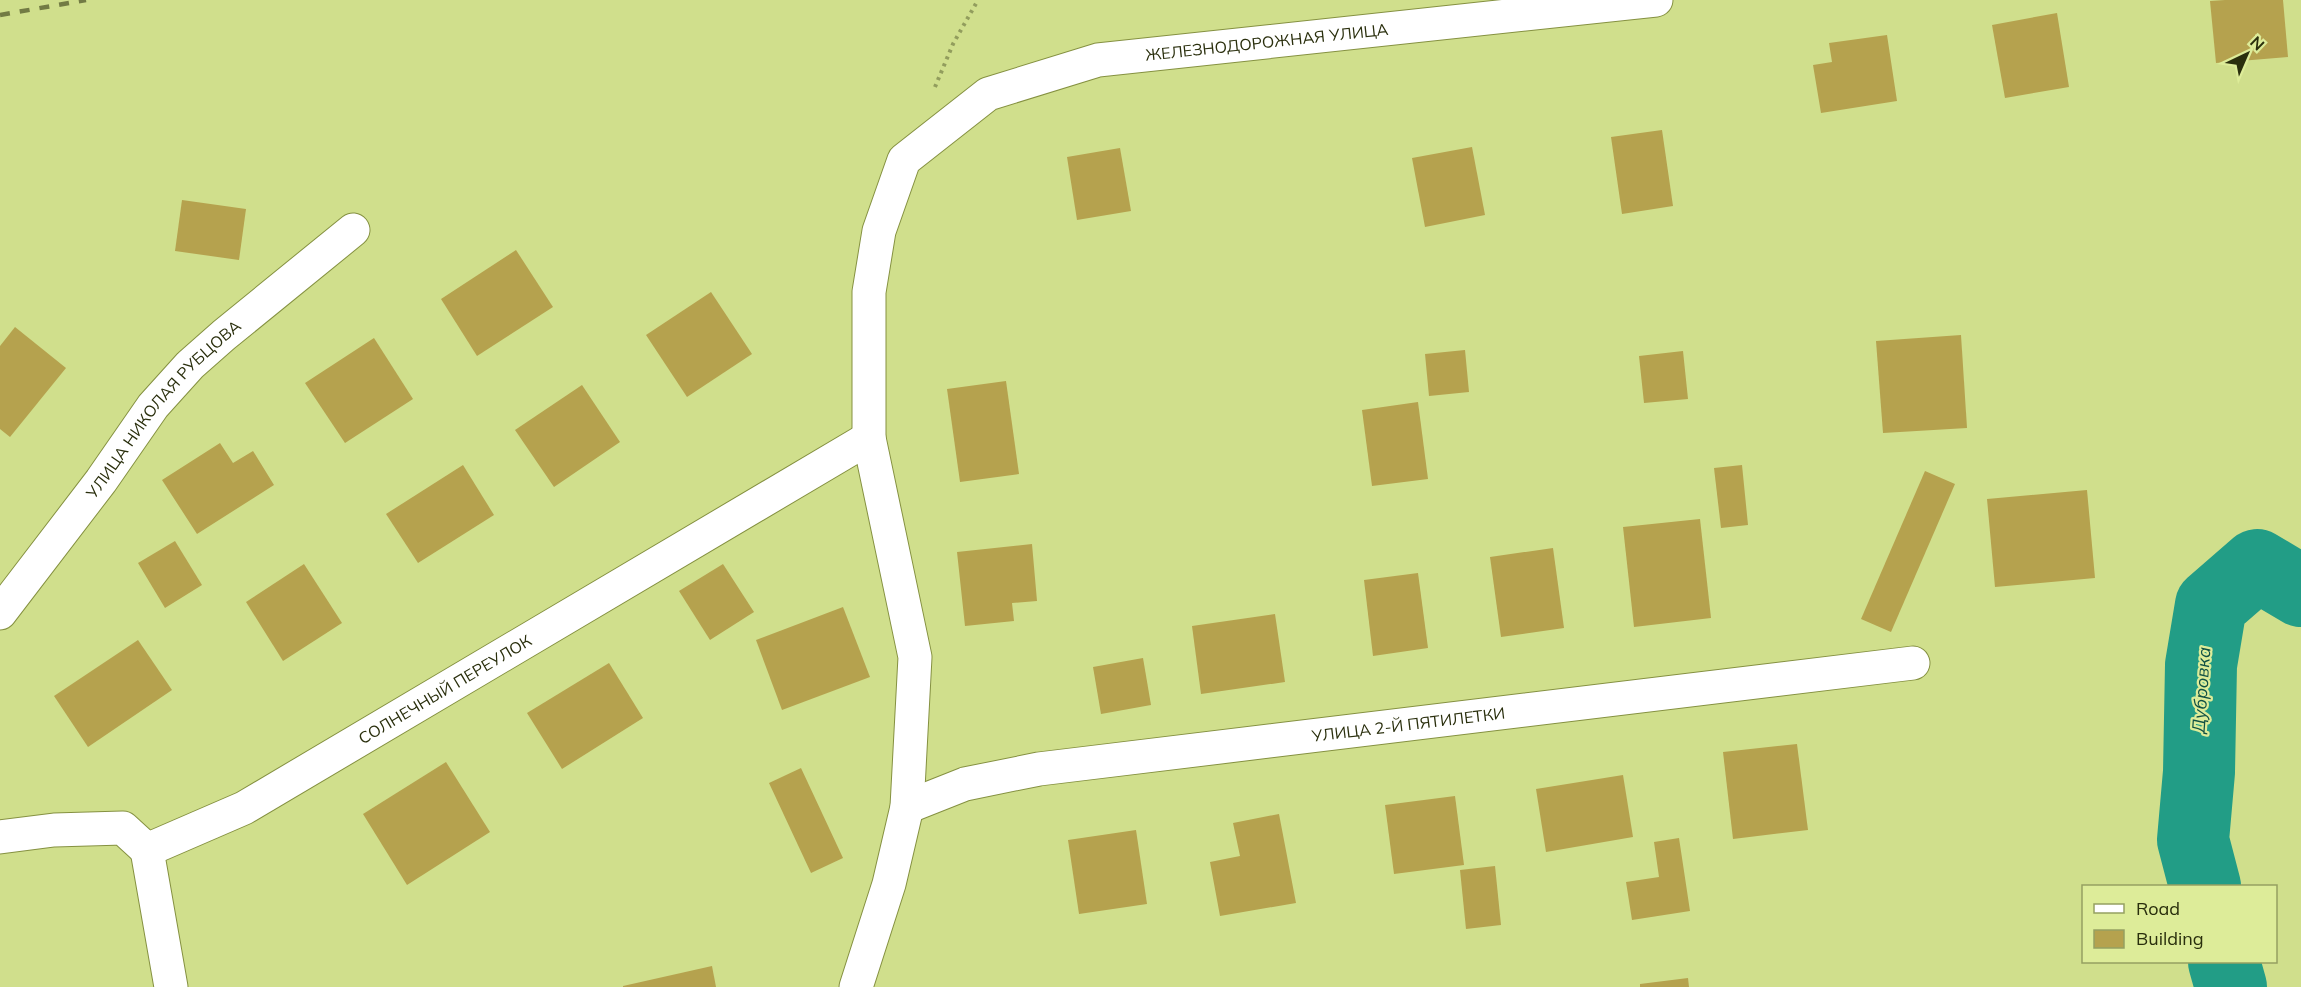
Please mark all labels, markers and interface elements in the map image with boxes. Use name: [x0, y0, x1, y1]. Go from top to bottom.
street label: ЖЕЛЕЗНОДОРОЖНАЯ УЛИЦА: [1144, 19, 1389, 65]
north arrow: [2217, 24, 2277, 84]
text: N: [2246, 32, 2269, 55]
street label: УЛИЦА НИКОЛАЯ РУБЦОВА: [81, 315, 245, 503]
street label: СОЛНЕЧНЫЙ ПЕРЕУЛОК: [355, 630, 535, 748]
water label: Дубровка: [2186, 646, 2215, 735]
street label: УЛИЦА 2-Й ПЯТИЛЕТКИ: [1310, 703, 1506, 746]
legend: [2082, 885, 2277, 963]
text: Road: [2136, 897, 2180, 920]
text: Building: [2136, 927, 2204, 950]

